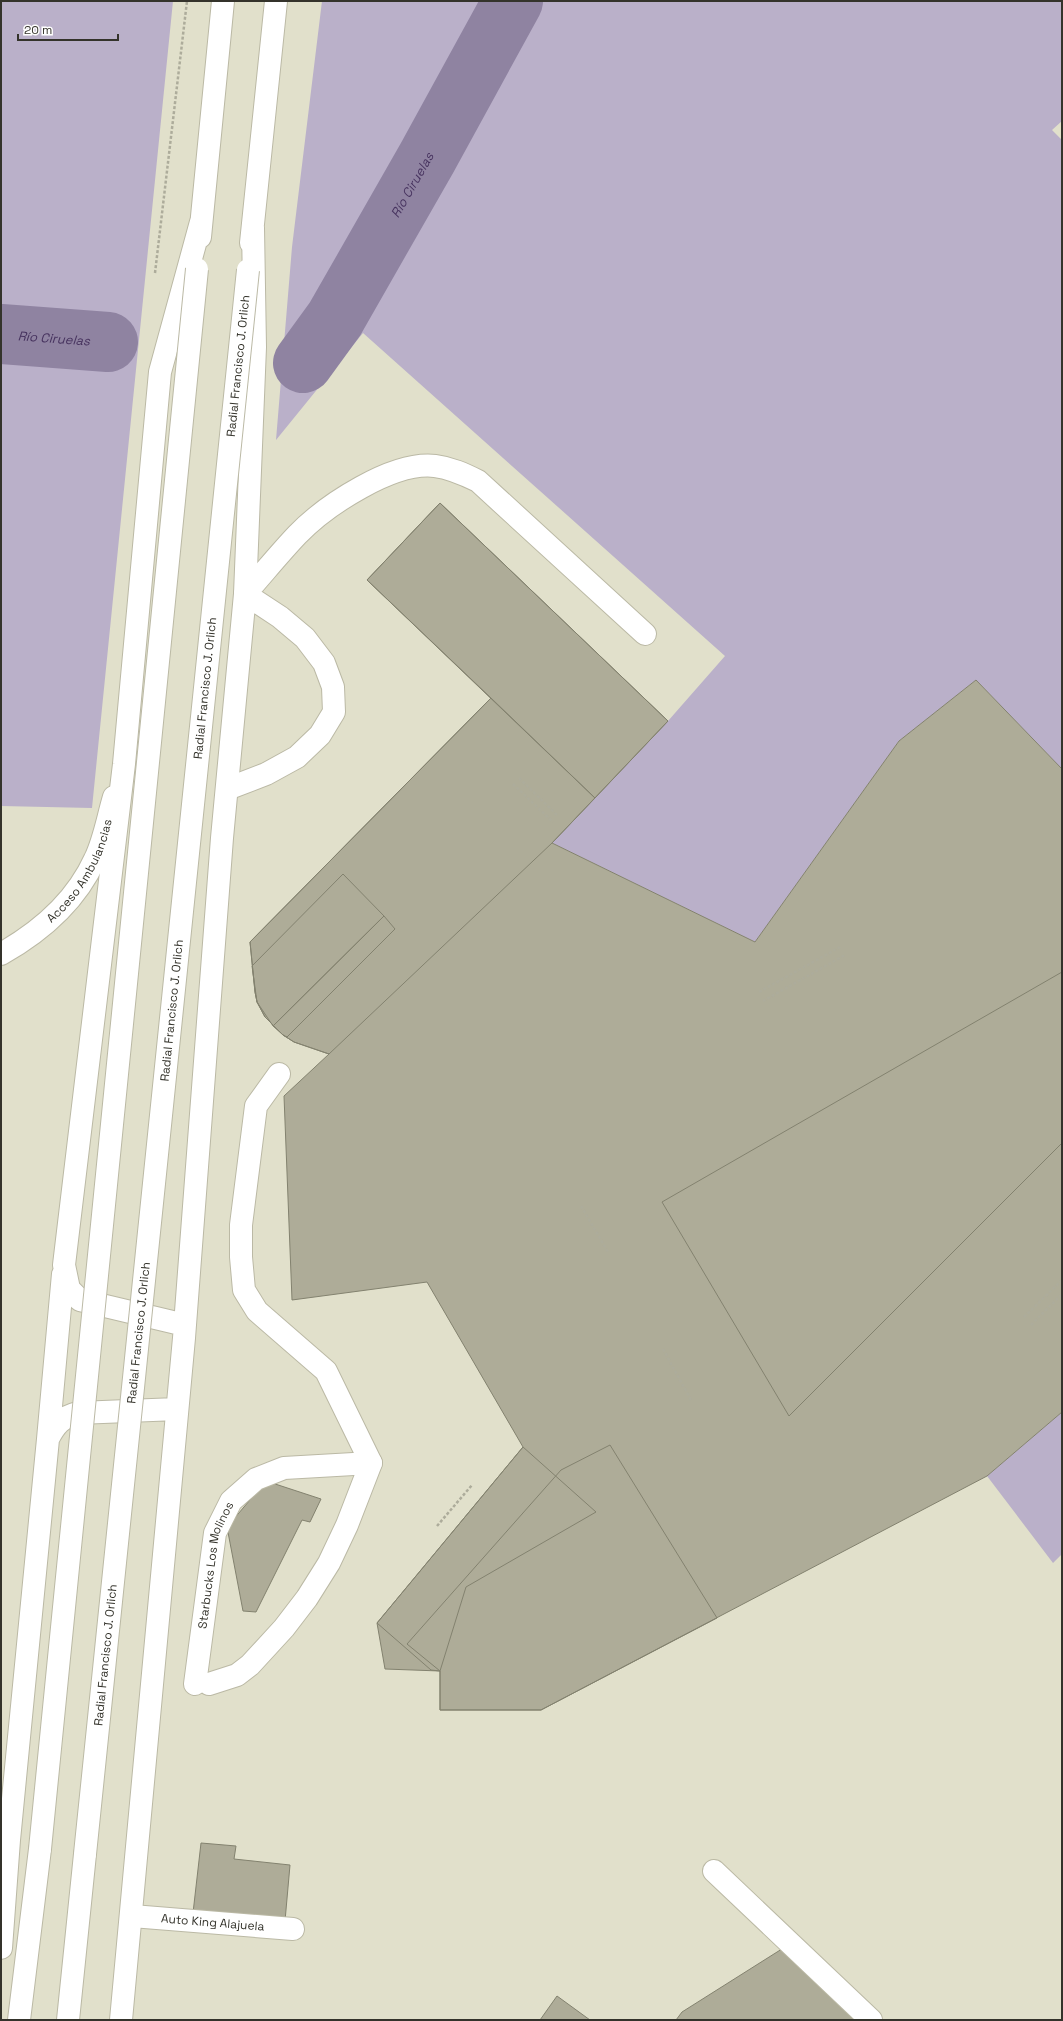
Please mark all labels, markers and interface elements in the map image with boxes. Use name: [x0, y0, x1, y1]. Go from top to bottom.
scale bar: [18, 16, 118, 42]
text: 20 m: [24, 22, 52, 38]
water label: Río Ciruelas: [387, 148, 438, 221]
street label: Radial Francisco J. Orlich: [223, 294, 253, 438]
water label: Río Ciruelas: [17, 327, 92, 350]
street label: Radial Francisco J. Orlich: [190, 616, 220, 760]
street label: Acceso Ambulancias: [43, 817, 116, 926]
street label: Radial Francisco J. Orlich: [157, 939, 187, 1082]
street label: Radial Francisco J. Orlich: [123, 1261, 154, 1404]
street label: Starbucks Los Molinos: [194, 1499, 237, 1630]
street label: Radial Francisco J. Orlich: [90, 1583, 121, 1727]
street label: Auto King Alajuela: [160, 1910, 265, 1935]

